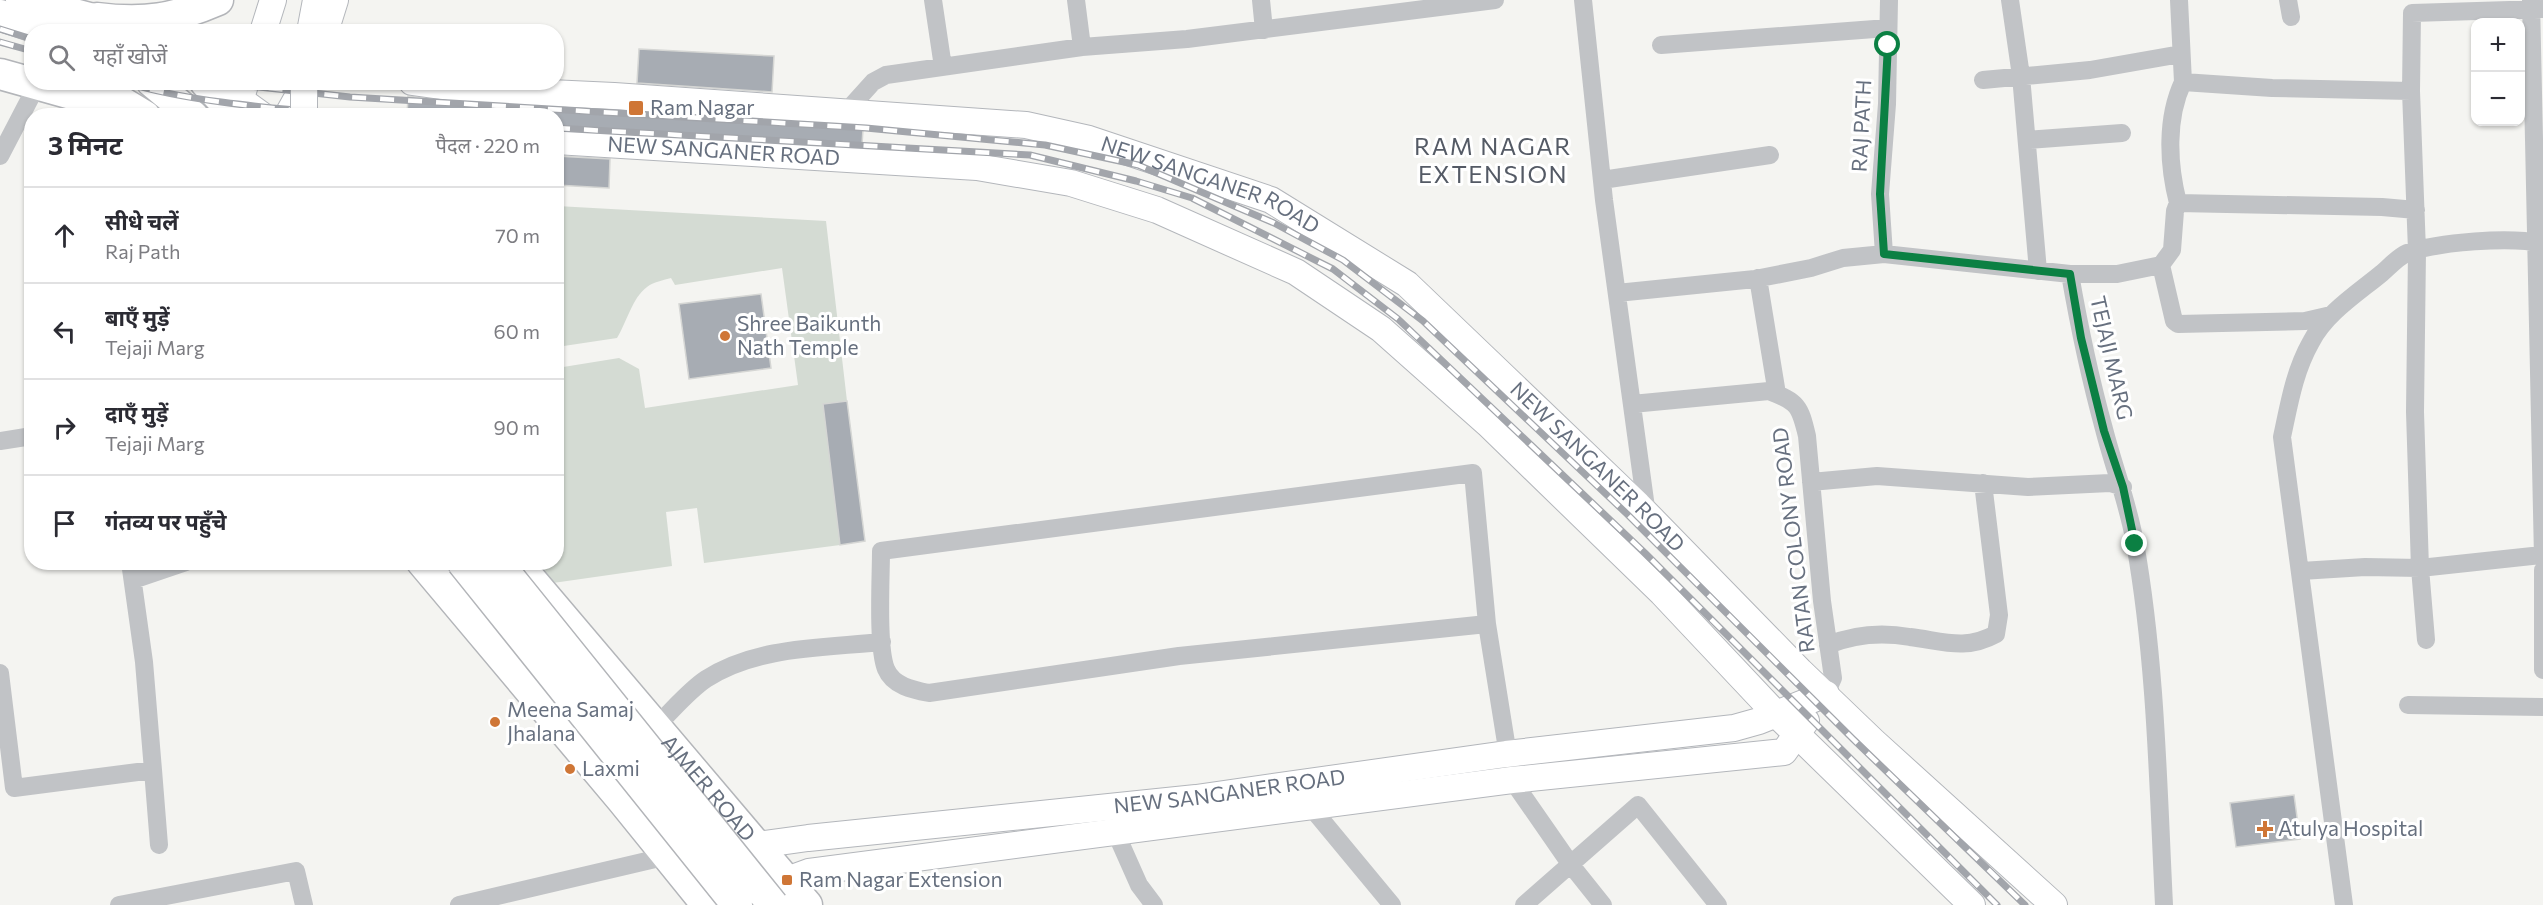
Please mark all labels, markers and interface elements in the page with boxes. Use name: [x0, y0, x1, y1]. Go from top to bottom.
map controls: [2471, 18, 2525, 126]
button: +: [2471, 18, 2525, 72]
search box: [24, 24, 564, 90]
route start: [1874, 31, 1900, 57]
icon: search: [45, 41, 78, 74]
text: यहाँ खोजें: [93, 42, 167, 69]
button: −: [2471, 72, 2525, 126]
street label: RAJ PATH: [1846, 79, 1875, 173]
place label: Ram Nagar: [650, 94, 755, 119]
marker: Ram Nagar: [627, 99, 645, 117]
text: 3 मिनट: [48, 129, 123, 160]
street label: NEW SANGANER ROAD: [607, 130, 841, 170]
street label: NEW SANGANER ROAD: [1098, 130, 1325, 238]
district label: RAM NAGAR EXTENSION: [1414, 131, 1572, 188]
text: पैदल · 220 m: [436, 133, 540, 157]
text: सीधे चलें: [105, 208, 179, 235]
icon: ahead: [48, 219, 81, 252]
text: 70 m: [495, 223, 540, 247]
text: Raj Path: [105, 239, 180, 263]
street label: TEJAJI MARG: [2086, 293, 2139, 422]
text: बाएँ मुड़ें: [105, 304, 170, 331]
place label: Shree Baikunth Nath Temple: [737, 310, 881, 359]
icon: left: [48, 315, 81, 348]
text: 60 m: [494, 319, 540, 343]
marker: Shree Baikunth Nath Temple: [718, 329, 732, 343]
text: Tejaji Marg: [105, 335, 205, 359]
street label: NEW SANGANER ROAD: [1506, 376, 1690, 556]
text: दाएँ मुड़ें: [105, 400, 168, 427]
icon: right: [48, 411, 81, 444]
text: 90 m: [494, 415, 540, 439]
street label: RATAN COLONY ROAD: [1766, 426, 1819, 654]
text: Tejaji Marg: [105, 431, 205, 455]
icon: arrive: [48, 507, 81, 540]
text: गंतव्य पर पहुँचे: [105, 508, 227, 535]
route end: [2121, 530, 2147, 556]
place label: Meena Samaj Jhalana: [507, 696, 634, 745]
marker: Meena Samaj Jhalana: [488, 715, 502, 729]
street label: AJMER ROAD: [657, 729, 761, 846]
place label: Laxmi: [582, 755, 640, 780]
marker: Laxmi: [563, 762, 577, 776]
street label: NEW SANGANER ROAD: [1112, 763, 1347, 817]
place label: Atulya Hospital: [2278, 815, 2423, 840]
marker: Atulya Hospital: [2256, 820, 2274, 838]
place label: Ram Nagar Extension: [799, 866, 1003, 891]
marker: Ram Nagar Extension: [780, 873, 794, 887]

